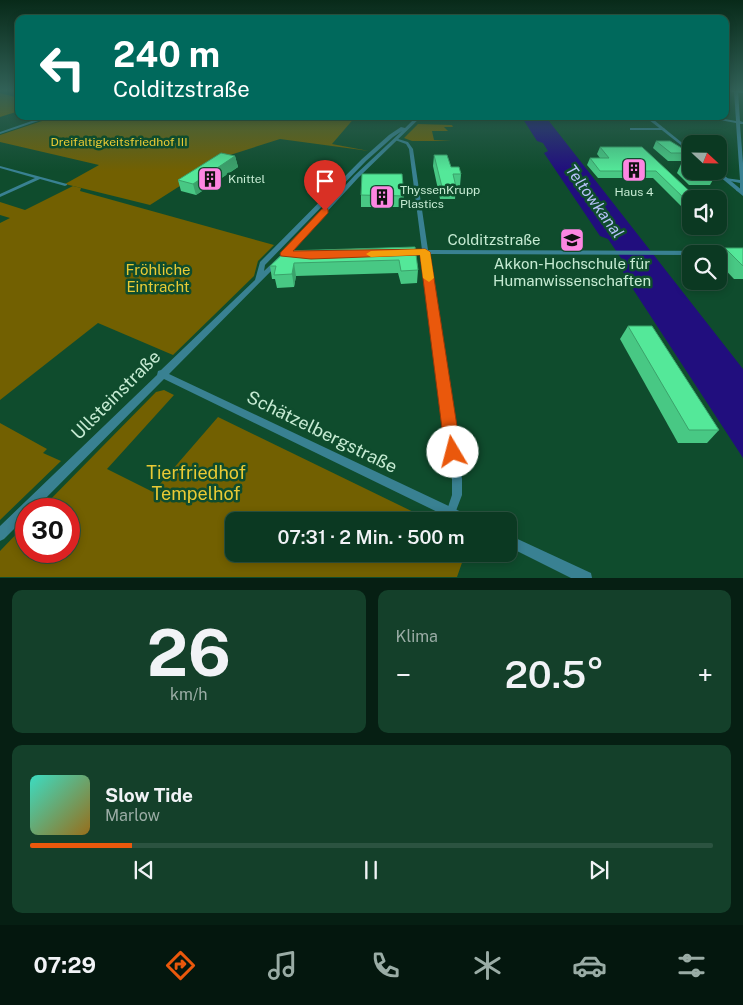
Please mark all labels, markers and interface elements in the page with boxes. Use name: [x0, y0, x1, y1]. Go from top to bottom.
text: 240 m: [113, 34, 220, 75]
icon: left: [30, 35, 95, 100]
text: Colditzstraße: [113, 76, 250, 102]
park label: Dreifaltigkeitsfriedhof III: [50, 135, 188, 149]
north arrow: [682, 135, 728, 180]
map controls: [682, 135, 727, 290]
building icon: Haus 4: [621, 157, 647, 183]
pin: [304, 160, 346, 211]
water label: Teltowkanal: [562, 161, 628, 242]
building icon: Knittel: [197, 166, 223, 192]
icon: arrive: [311, 167, 339, 195]
place label: Knittel: [228, 172, 265, 186]
place label: ThyssenKrupp Plastics: [400, 183, 480, 211]
building icon: ThyssenKrupp Plastics: [369, 184, 395, 210]
place label: Haus 4: [614, 185, 654, 199]
button: sound: [682, 190, 727, 235]
school or university icon: Akkon-Hochschule für Humanwissenschaften: [559, 227, 585, 253]
street label: Colditzstraße: [447, 231, 541, 248]
button: search: [682, 245, 727, 290]
place label: Akkon-Hochschule für Humanwissenschaften: [493, 255, 651, 289]
park label: Fröhliche Eintracht: [125, 261, 191, 295]
street label: Ullsteinstraße: [67, 346, 164, 443]
street label: Schätzelbergstraße: [244, 386, 401, 477]
position arrow: [426, 425, 478, 477]
park label: Tierfriedhof Tempelhof: [146, 462, 246, 504]
speed limit sign: 30: [15, 498, 80, 563]
text: 07:31 · 2 Min. · 500 m: [278, 526, 464, 548]
text: 26: [147, 614, 231, 691]
text: Klima: [396, 627, 438, 646]
text: 20.5°: [504, 652, 604, 697]
text: −: [396, 658, 411, 691]
text: +: [697, 658, 713, 691]
text: km/h: [170, 685, 208, 704]
text: Slow Tide: [105, 784, 193, 806]
text: Marlow: [105, 806, 160, 825]
icon: previous: [130, 856, 158, 884]
icon: pause: [357, 856, 385, 884]
icon: next: [585, 856, 613, 884]
icon: directions: [163, 948, 198, 983]
icon: music: [265, 948, 300, 983]
icon: phone: [368, 948, 403, 983]
icon: climate: [470, 948, 505, 983]
icon: car: [572, 948, 607, 983]
icon: filters: [674, 948, 709, 983]
text: 07:29: [34, 952, 96, 978]

